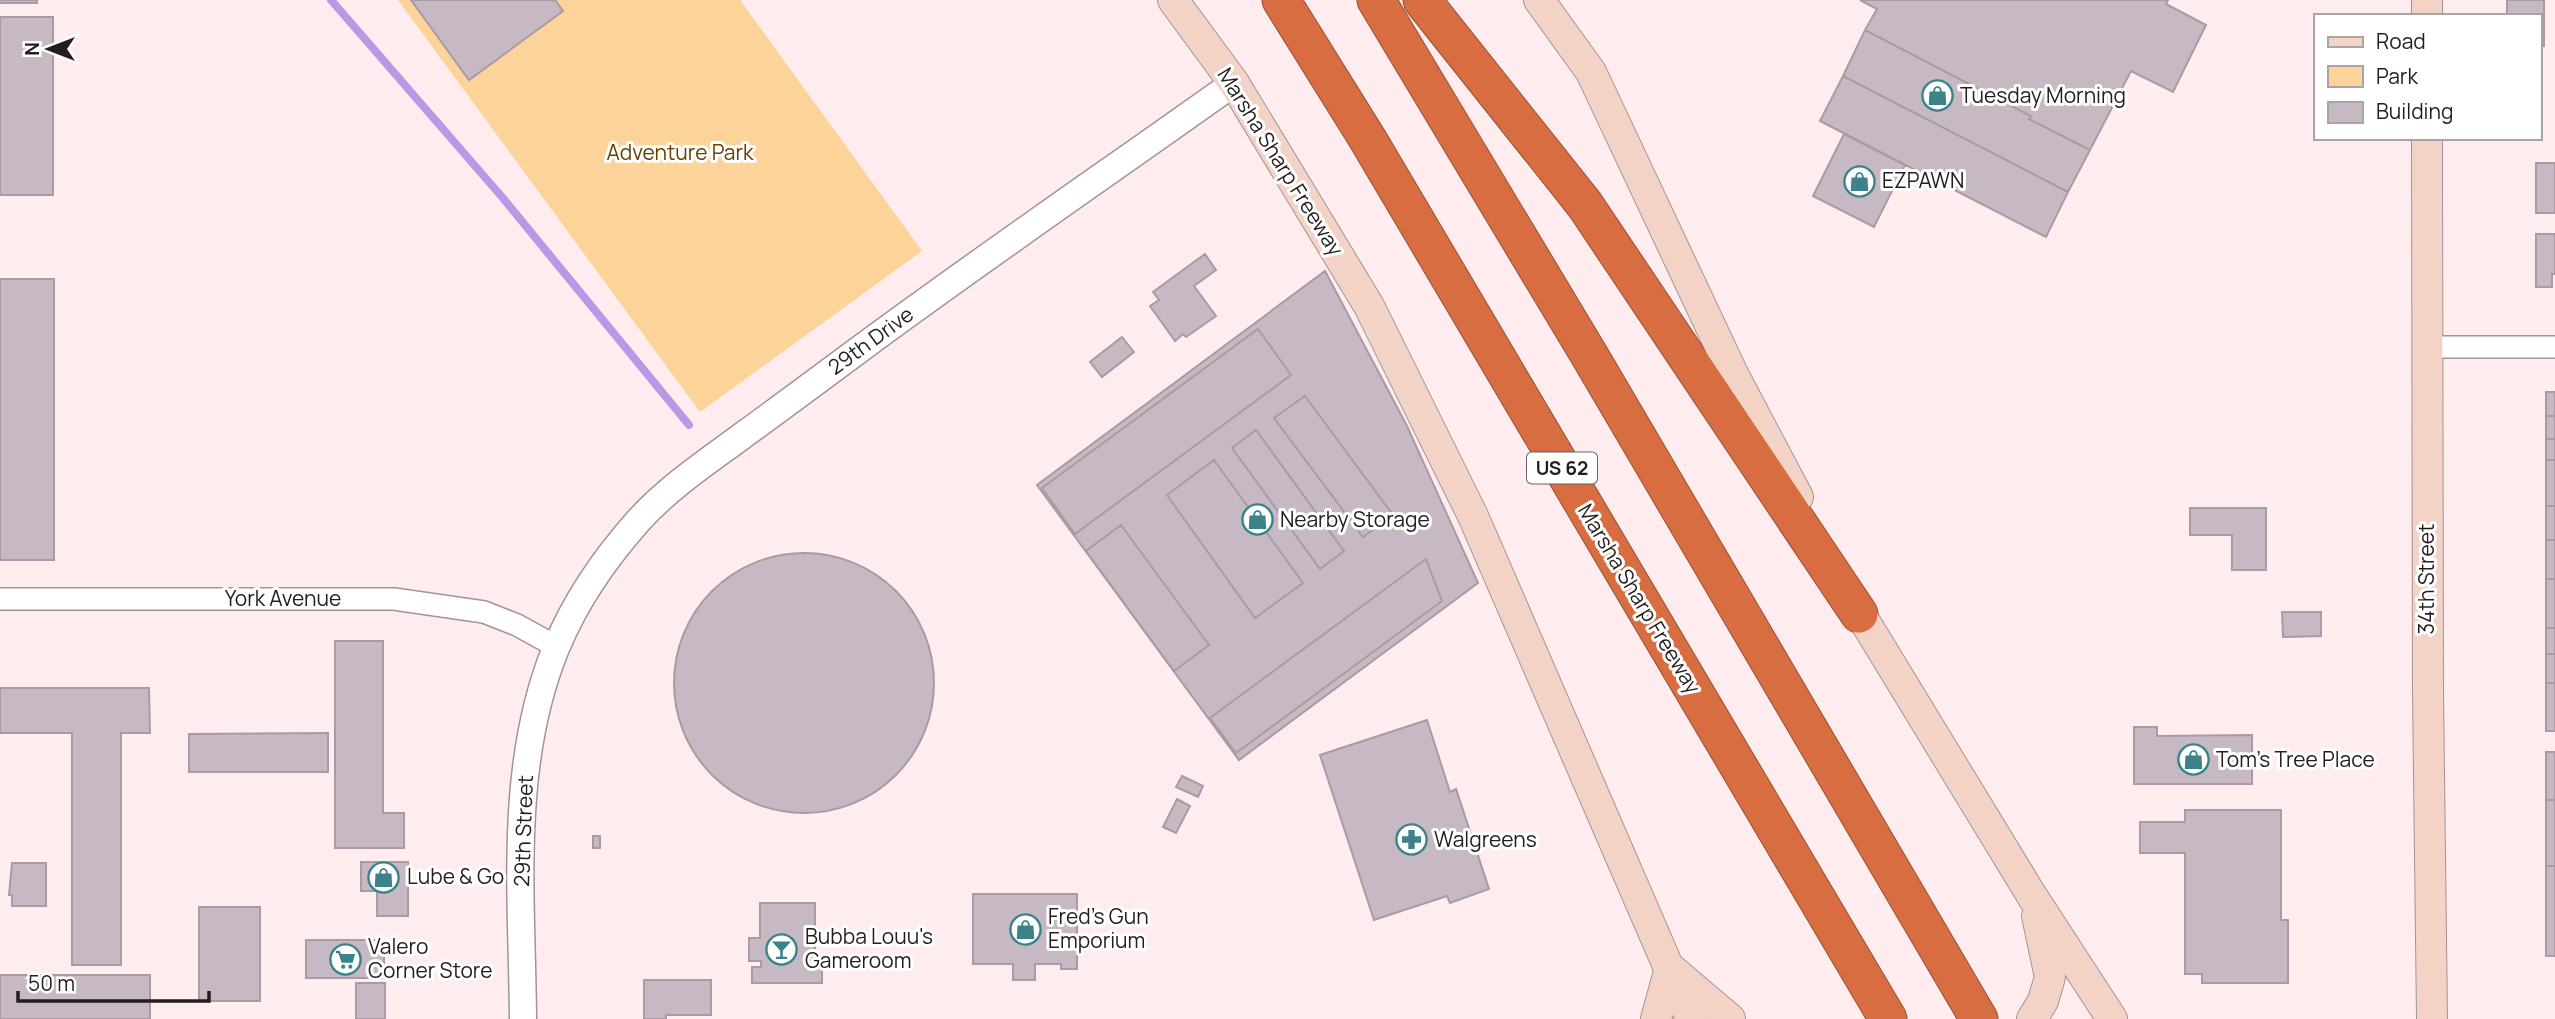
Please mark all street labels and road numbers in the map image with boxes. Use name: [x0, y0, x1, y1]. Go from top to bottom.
street label: Marsha Sharp Freeway: [1212, 62, 1350, 261]
street label: 29th Drive: [822, 300, 919, 381]
road number: US 62: [1527, 453, 1597, 484]
street label: Marsha Sharp Freeway: [1572, 498, 1708, 699]
street label: 34th Street: [2412, 524, 2440, 634]
street label: York Avenue: [225, 584, 341, 612]
street label: 29th Street: [507, 775, 539, 887]

